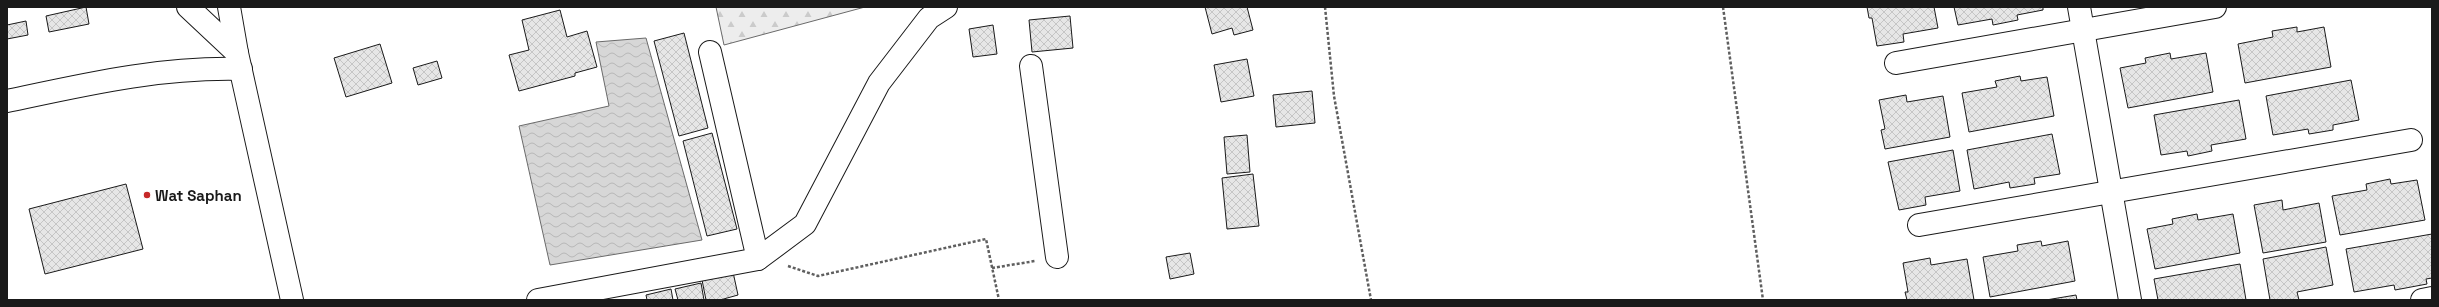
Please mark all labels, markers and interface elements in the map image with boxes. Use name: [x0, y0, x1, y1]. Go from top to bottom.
place label: Wat Saphan: [155, 186, 242, 205]
marker: Wat Saphan: [142, 190, 152, 200]

